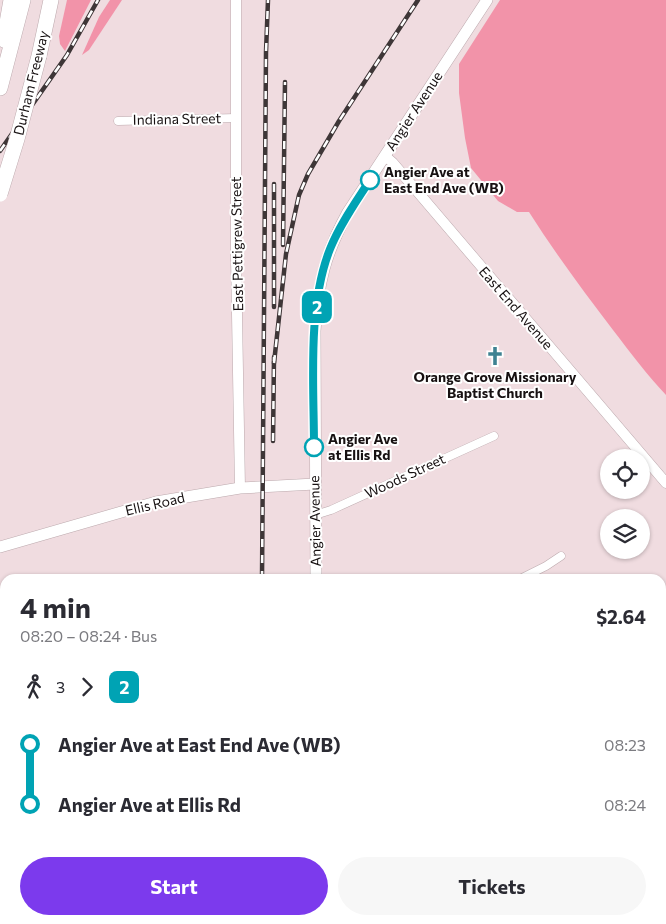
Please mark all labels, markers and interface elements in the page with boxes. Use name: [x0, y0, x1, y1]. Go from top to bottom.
street label: Durham Freeway: [9, 29, 52, 137]
street label: Angier Avenue: [382, 68, 446, 154]
street label: Indiana Street: [133, 109, 222, 128]
place label: Angier Ave at East End Ave (WB): [384, 163, 504, 196]
marker: Angier Ave at East End Ave (WB): [360, 170, 380, 190]
street label: East Pettigrew Street: [227, 176, 246, 312]
street label: East End Avenue: [476, 263, 557, 353]
line badge: 2: [301, 291, 333, 323]
text: 2: [312, 296, 322, 318]
church icon: Orange Grove Missionary Baptist Church: [484, 345, 506, 367]
place label: Orange Grove Missionary Baptist Church: [414, 368, 577, 401]
place label: Angier Ave at Ellis Rd: [328, 430, 398, 463]
marker: Angier Ave at Ellis Rd: [304, 437, 324, 457]
street label: Woods Street: [362, 449, 448, 502]
map controls: [600, 449, 650, 559]
button: locate: [600, 449, 650, 499]
street label: Angier Avenue: [305, 475, 324, 567]
street label: Ellis Road: [123, 488, 186, 519]
button: layers: [600, 509, 650, 559]
text: 4 min: [20, 590, 91, 624]
text: $2.64: [596, 605, 646, 628]
text: 08:20 – 08:24 · Bus: [20, 626, 157, 645]
icon: walk: [20, 673, 48, 701]
icon: forward: [73, 673, 101, 701]
text: 2: [119, 676, 129, 698]
text: 3: [56, 677, 65, 696]
text: Angier Ave at East End Ave (WB): [58, 733, 340, 756]
text: 08:23: [604, 735, 646, 754]
text: Angier Ave at Ellis Rd: [58, 793, 241, 816]
text: 08:24: [604, 795, 646, 814]
button: Start: [20, 857, 328, 915]
button: Tickets: [338, 857, 646, 915]

